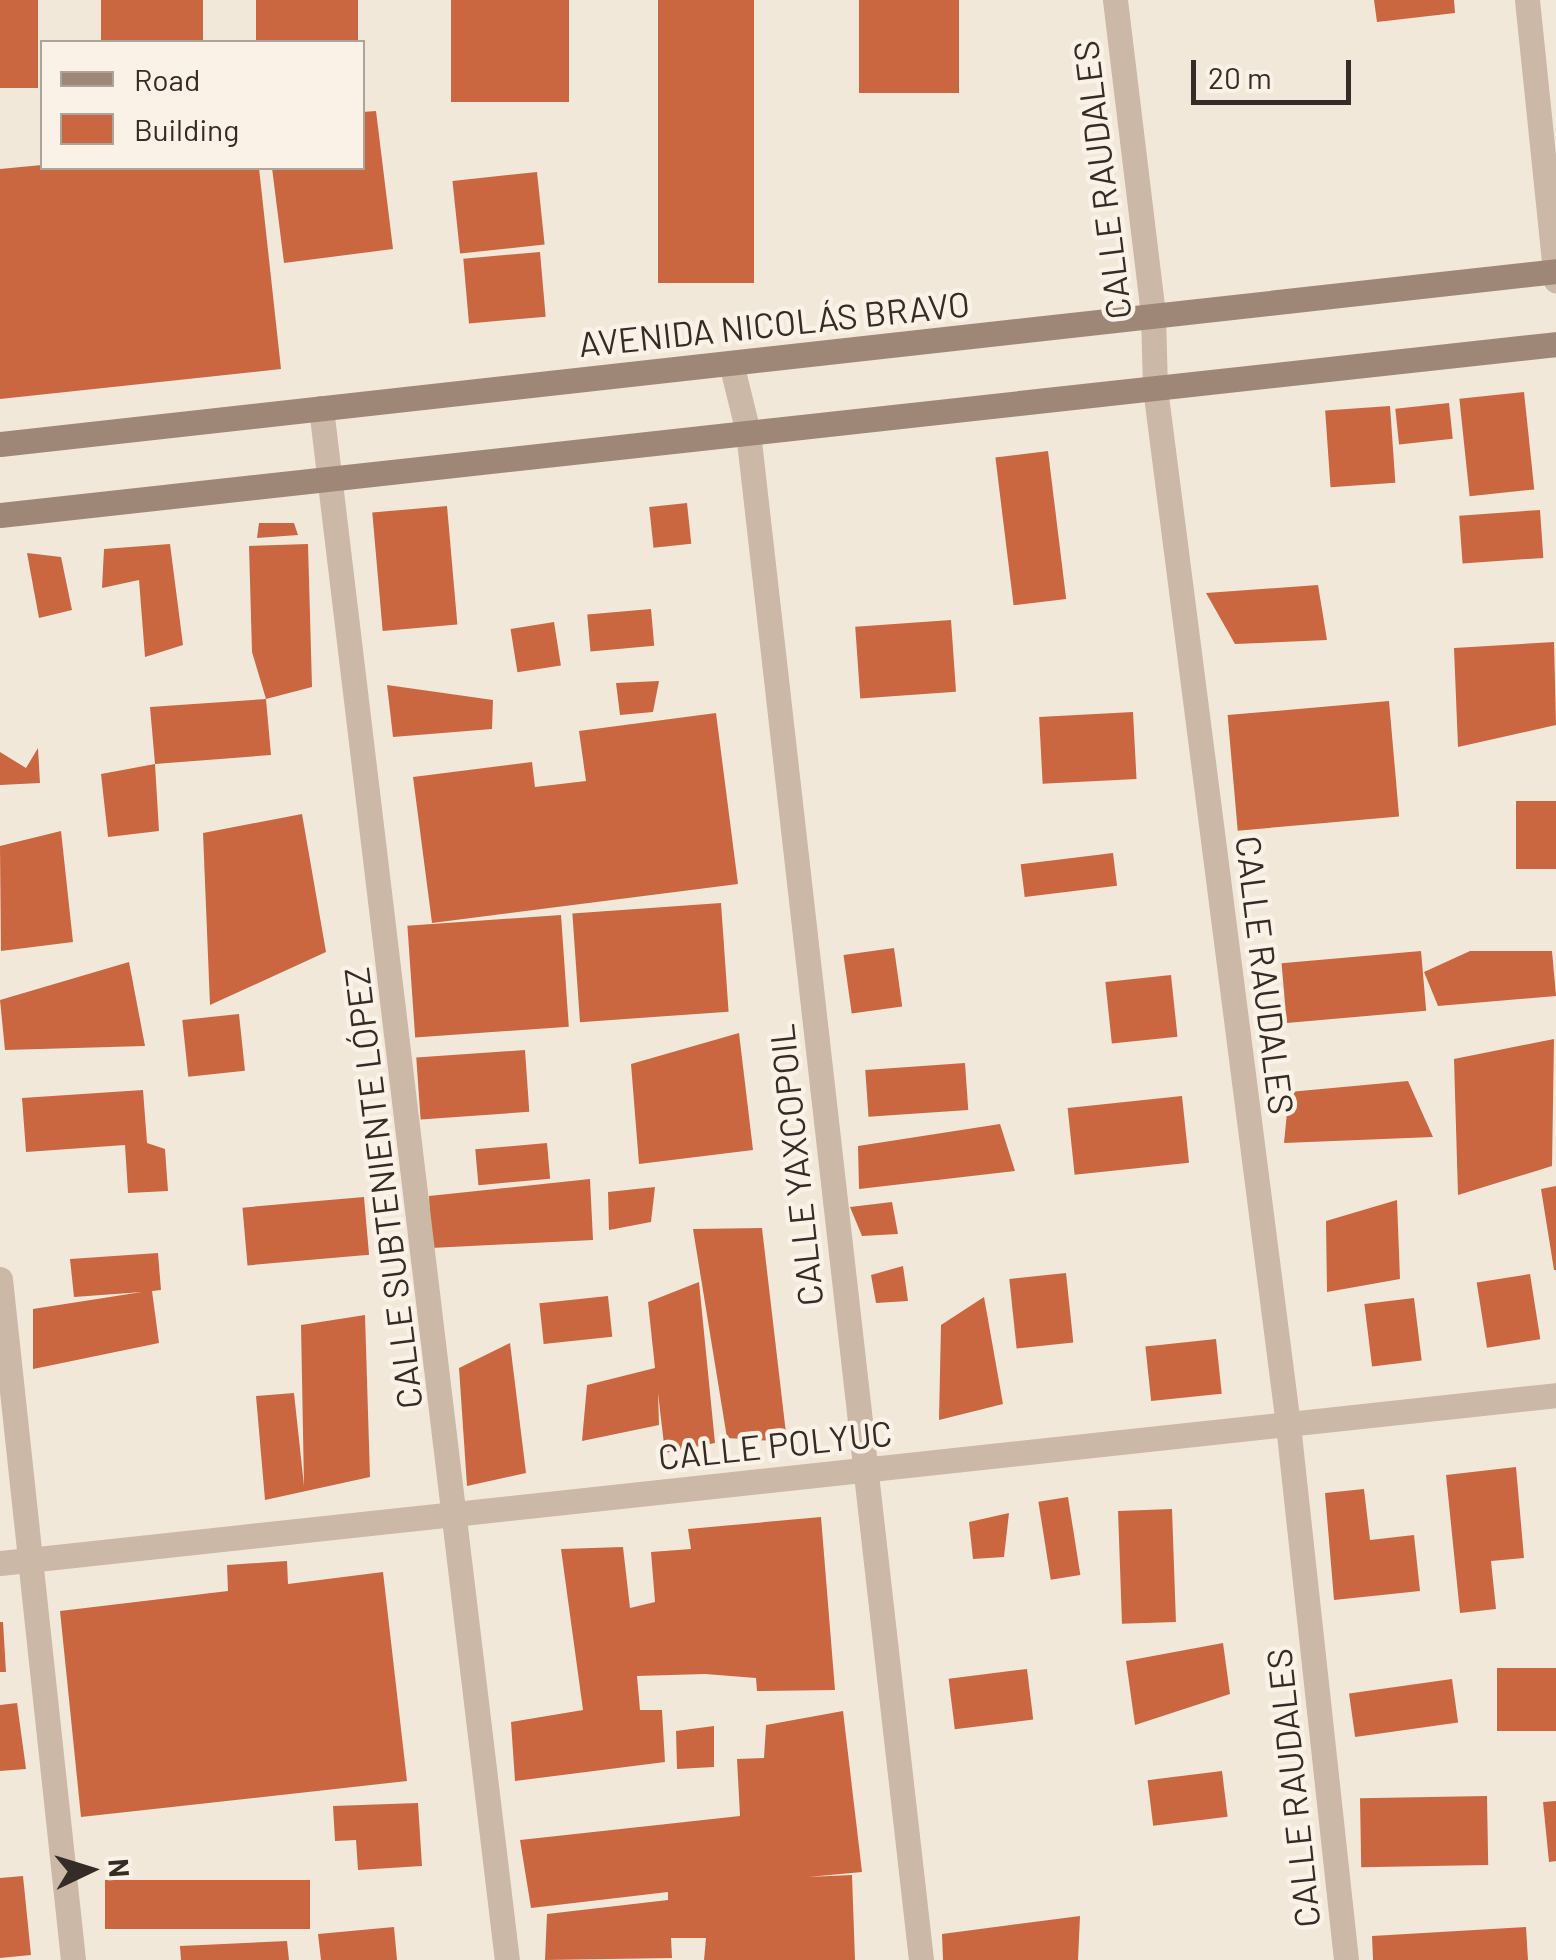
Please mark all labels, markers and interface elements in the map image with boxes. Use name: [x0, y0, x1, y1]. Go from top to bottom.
street label: CALLE RAUDALES: [1063, 38, 1139, 322]
legend: [40, 40, 365, 170]
scale bar: [1196, 40, 1356, 102]
text: 20 m: [1208, 59, 1272, 95]
text: Road: [134, 61, 200, 97]
text: Building: [134, 111, 239, 147]
street label: AVENIDA NICOLÁS BRAVO: [576, 282, 972, 364]
street label: CALLE RAUDALES: [1228, 833, 1304, 1117]
street label: CALLE SUBTENIENTE LÓPEZ: [334, 965, 430, 1411]
street label: CALLE YAXCOPOIL: [759, 1022, 831, 1308]
street label: CALLE POLYUC: [656, 1411, 894, 1477]
street label: CALLE RAUDALES: [1256, 1646, 1328, 1930]
north arrow: [40, 1820, 140, 1920]
text: N: [102, 1857, 138, 1878]

